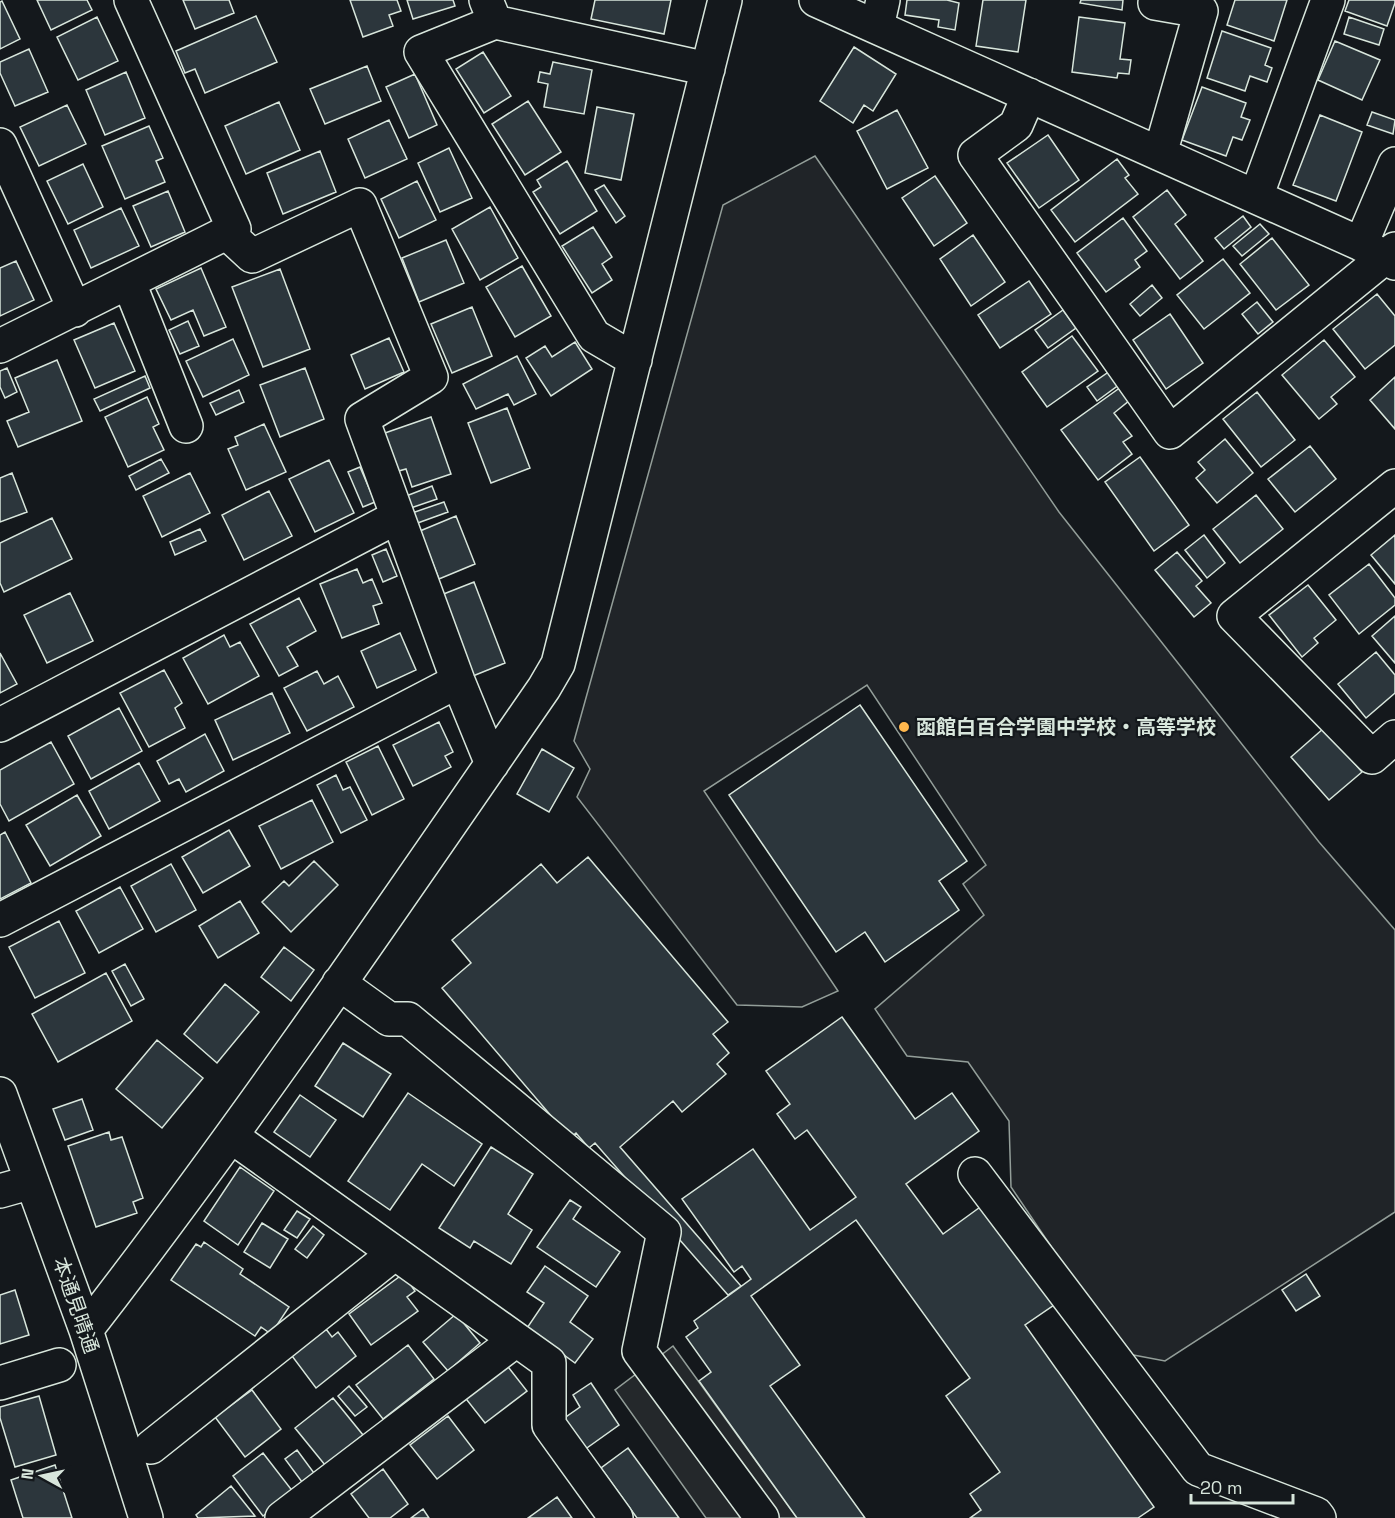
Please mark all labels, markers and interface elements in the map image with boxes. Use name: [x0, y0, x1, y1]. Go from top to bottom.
place label: 函館白百合学園中学校・高等学校: [916, 714, 1216, 740]
marker: 函館白百合学園中学校・高等学校: [897, 720, 911, 734]
street label: 本通見晴通: [47, 1253, 105, 1357]
north arrow: [12, 1446, 72, 1506]
text: N: [16, 1467, 39, 1481]
scale bar: [1191, 1467, 1293, 1505]
text: 20 m: [1200, 1476, 1243, 1499]

